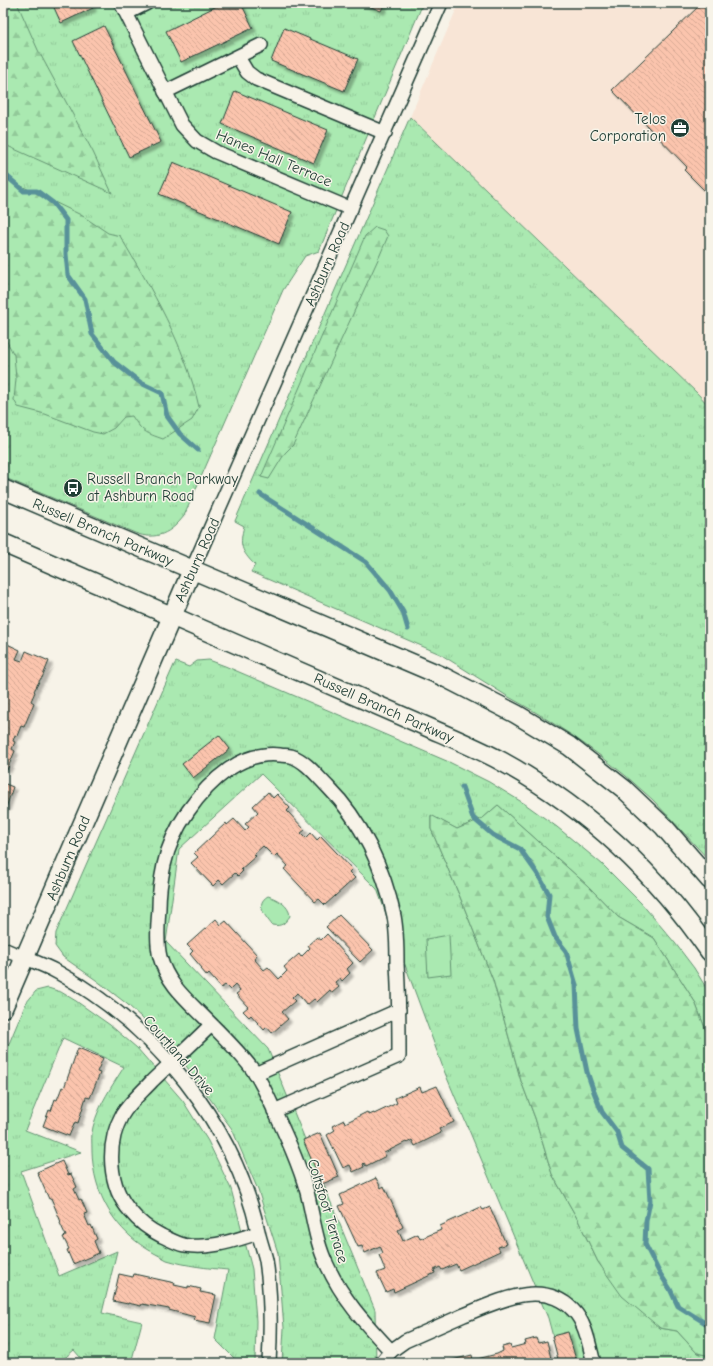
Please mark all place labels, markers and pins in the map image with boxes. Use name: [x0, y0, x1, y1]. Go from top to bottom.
place label: Telos Corporation: [590, 110, 666, 145]
office icon: Telos Corporation: [669, 117, 691, 139]
place label: Russell Branch Parkway at Ashburn Road: [87, 470, 239, 505]
bus stop icon: Russell Branch Parkway at Ashburn Road: [62, 477, 84, 499]

